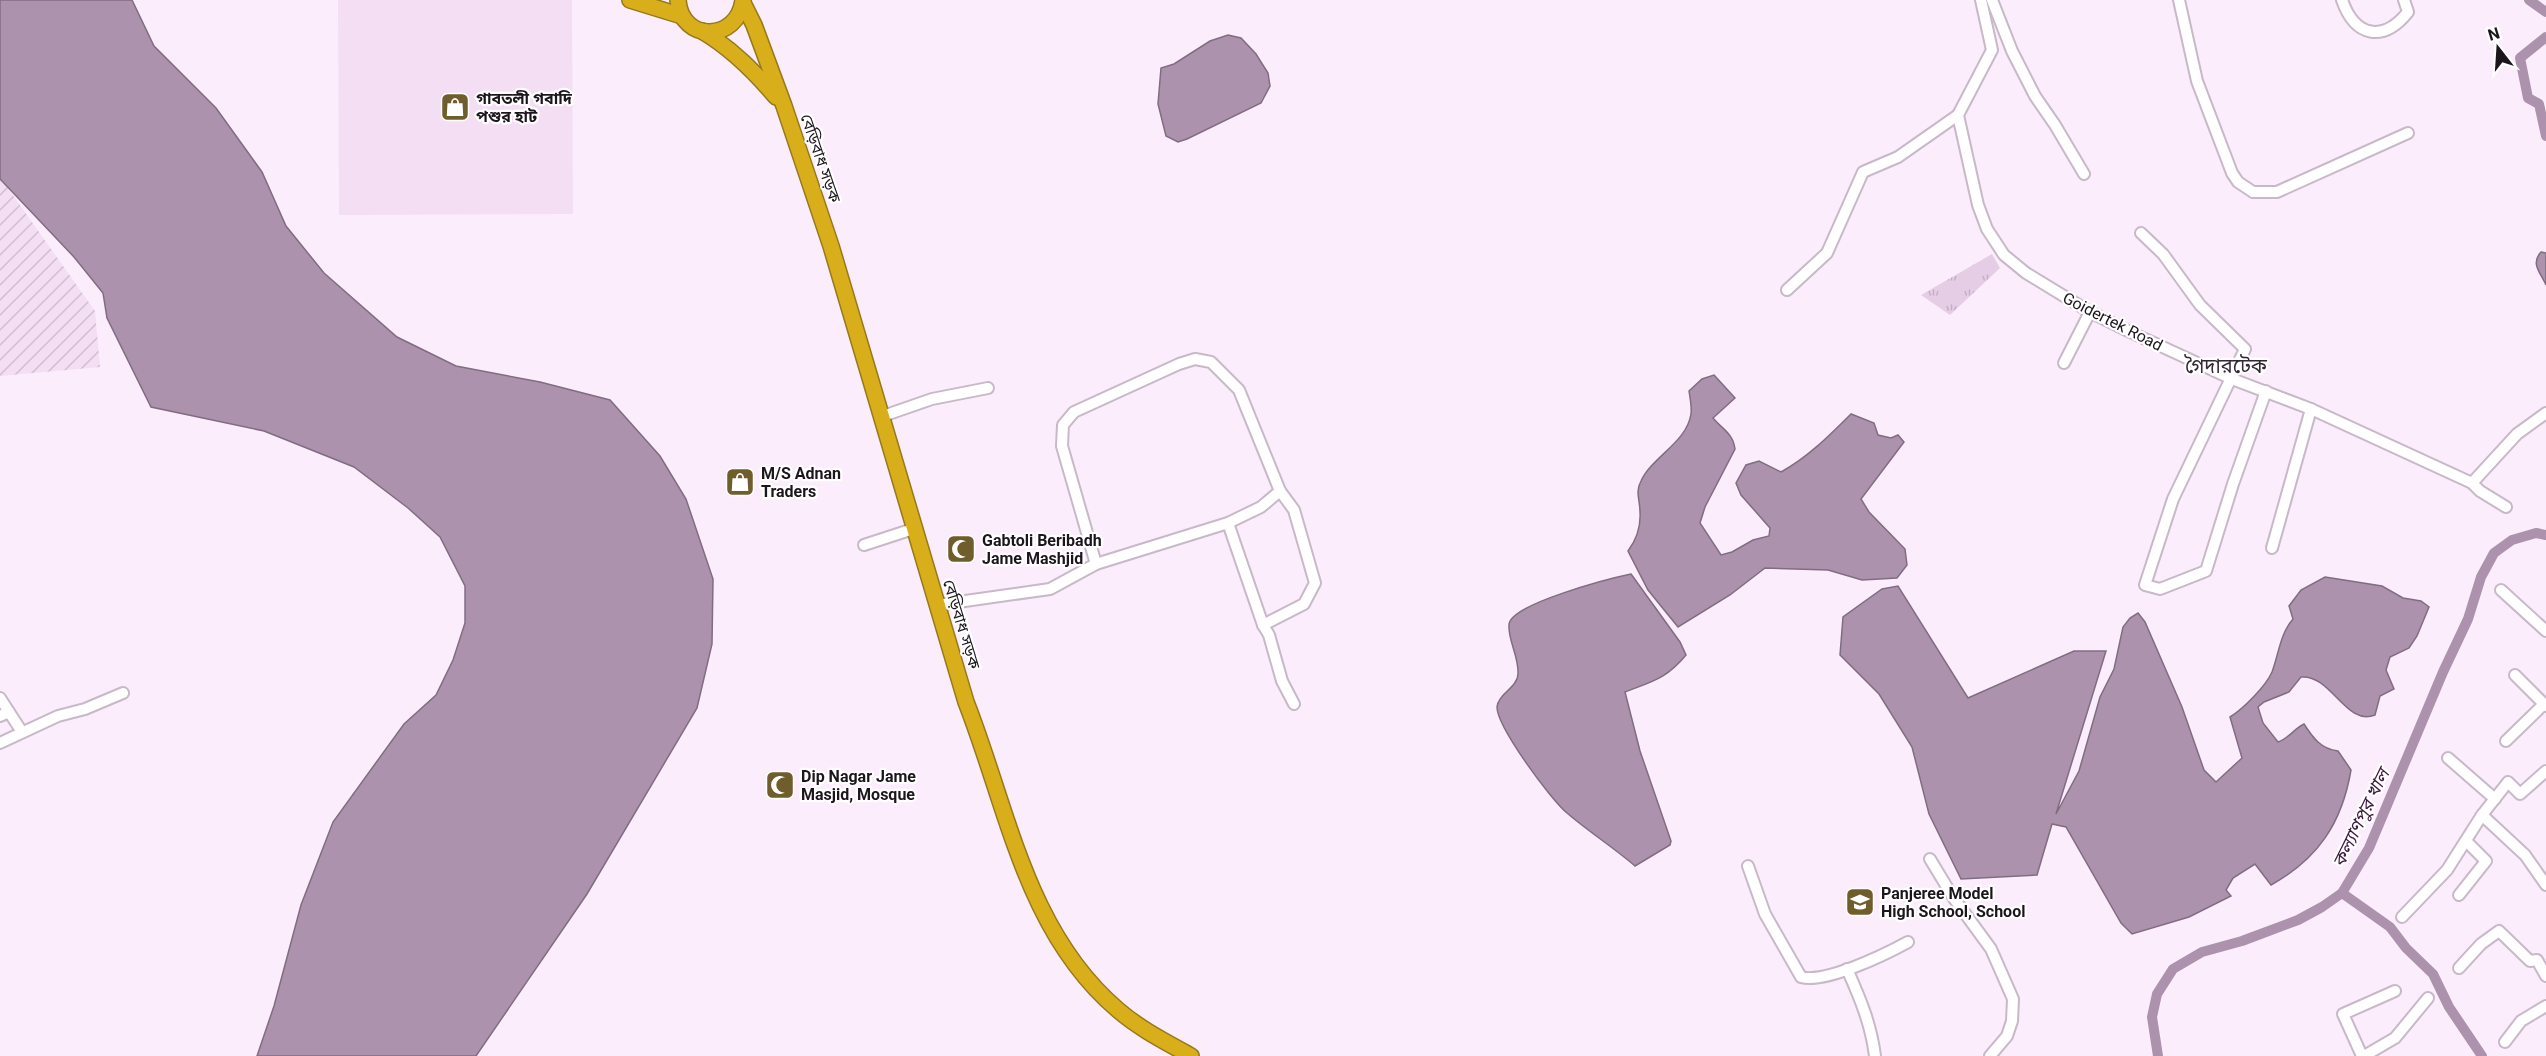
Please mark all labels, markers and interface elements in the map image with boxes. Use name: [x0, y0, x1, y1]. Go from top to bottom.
north arrow: [2468, 18, 2528, 78]
text: N: [2486, 23, 2502, 45]
place label: গাবতলী গবাদি পশুর হাট: [476, 89, 573, 126]
shop icon: গাবতলী গবাদি পশুর হাট: [439, 91, 471, 123]
street label: বেড়িবাধ সড়ক: [796, 111, 845, 206]
street label: Goidertek Road: [2060, 288, 2166, 355]
district label: গৈদারটেক: [2184, 354, 2268, 378]
place label: M/S Adnan Traders: [761, 464, 841, 501]
shop icon: M/S Adnan Traders: [724, 466, 756, 498]
place label: Gabtoli Beribadh Jame Mashjid: [982, 531, 1102, 568]
mosque icon: Gabtoli Beribadh Jame Mashjid: [945, 533, 977, 565]
street label: বেড়িবাধ সড়ক: [939, 577, 984, 672]
water label: কল্যাণপুর খাল: [2328, 762, 2396, 871]
place label: Dip Nagar Jame Masjid, Mosque: [801, 767, 916, 804]
mosque icon: Dip Nagar Jame Masjid, Mosque: [764, 769, 796, 801]
place label: Panjeree Model High School, School: [1881, 884, 2025, 921]
school or university icon: Panjeree Model High School, School: [1844, 886, 1876, 918]

